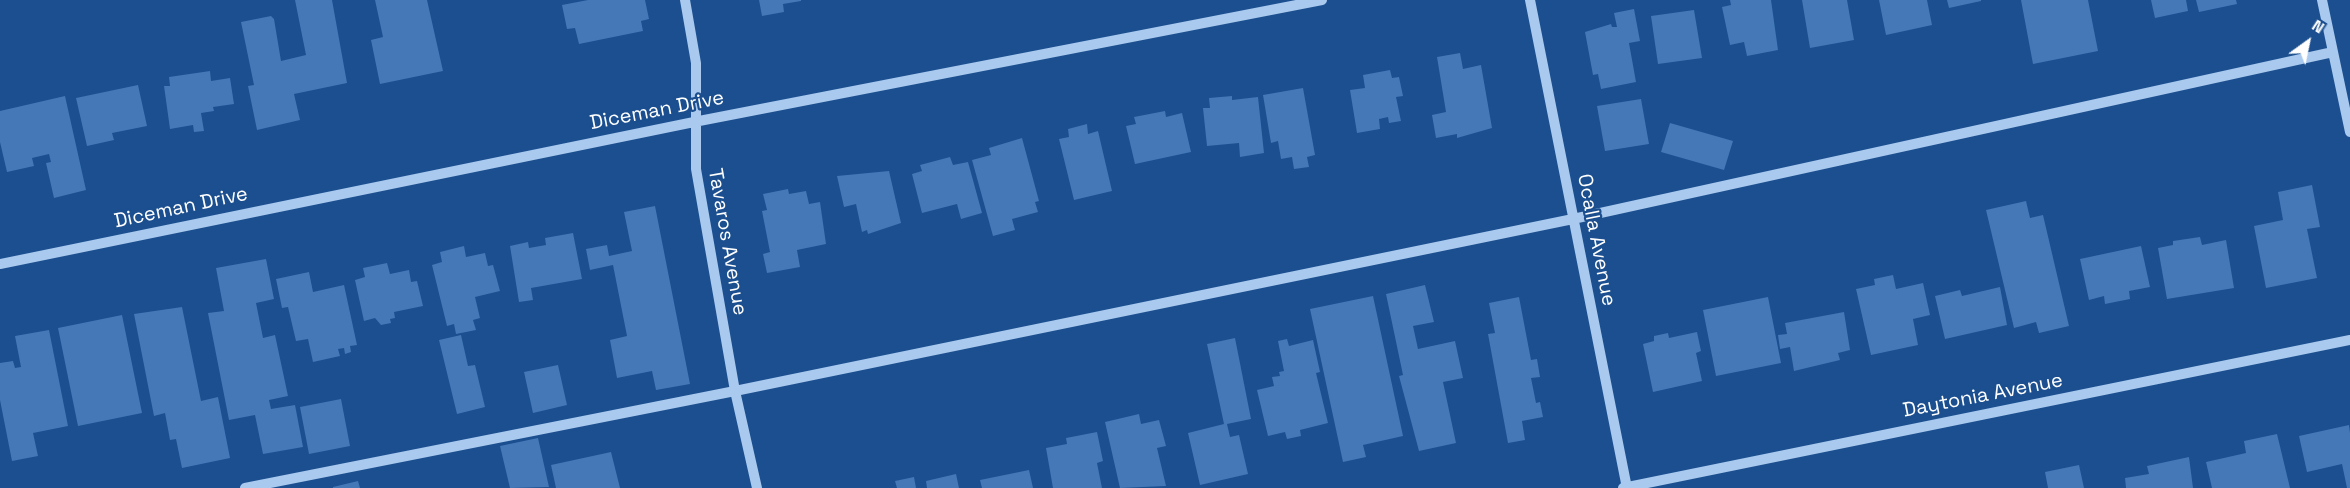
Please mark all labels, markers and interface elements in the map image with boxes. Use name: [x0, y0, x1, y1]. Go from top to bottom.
north arrow: [2278, 12, 2338, 72]
text: N: [2308, 15, 2328, 38]
street label: Diceman Drive: [588, 86, 726, 136]
street label: Tavaros Avenue: [702, 167, 752, 317]
street label: Ocalla Avenue: [1571, 172, 1621, 308]
street label: Diceman Drive: [112, 182, 250, 234]
street label: Daytonia Avenue: [1901, 369, 2065, 423]

